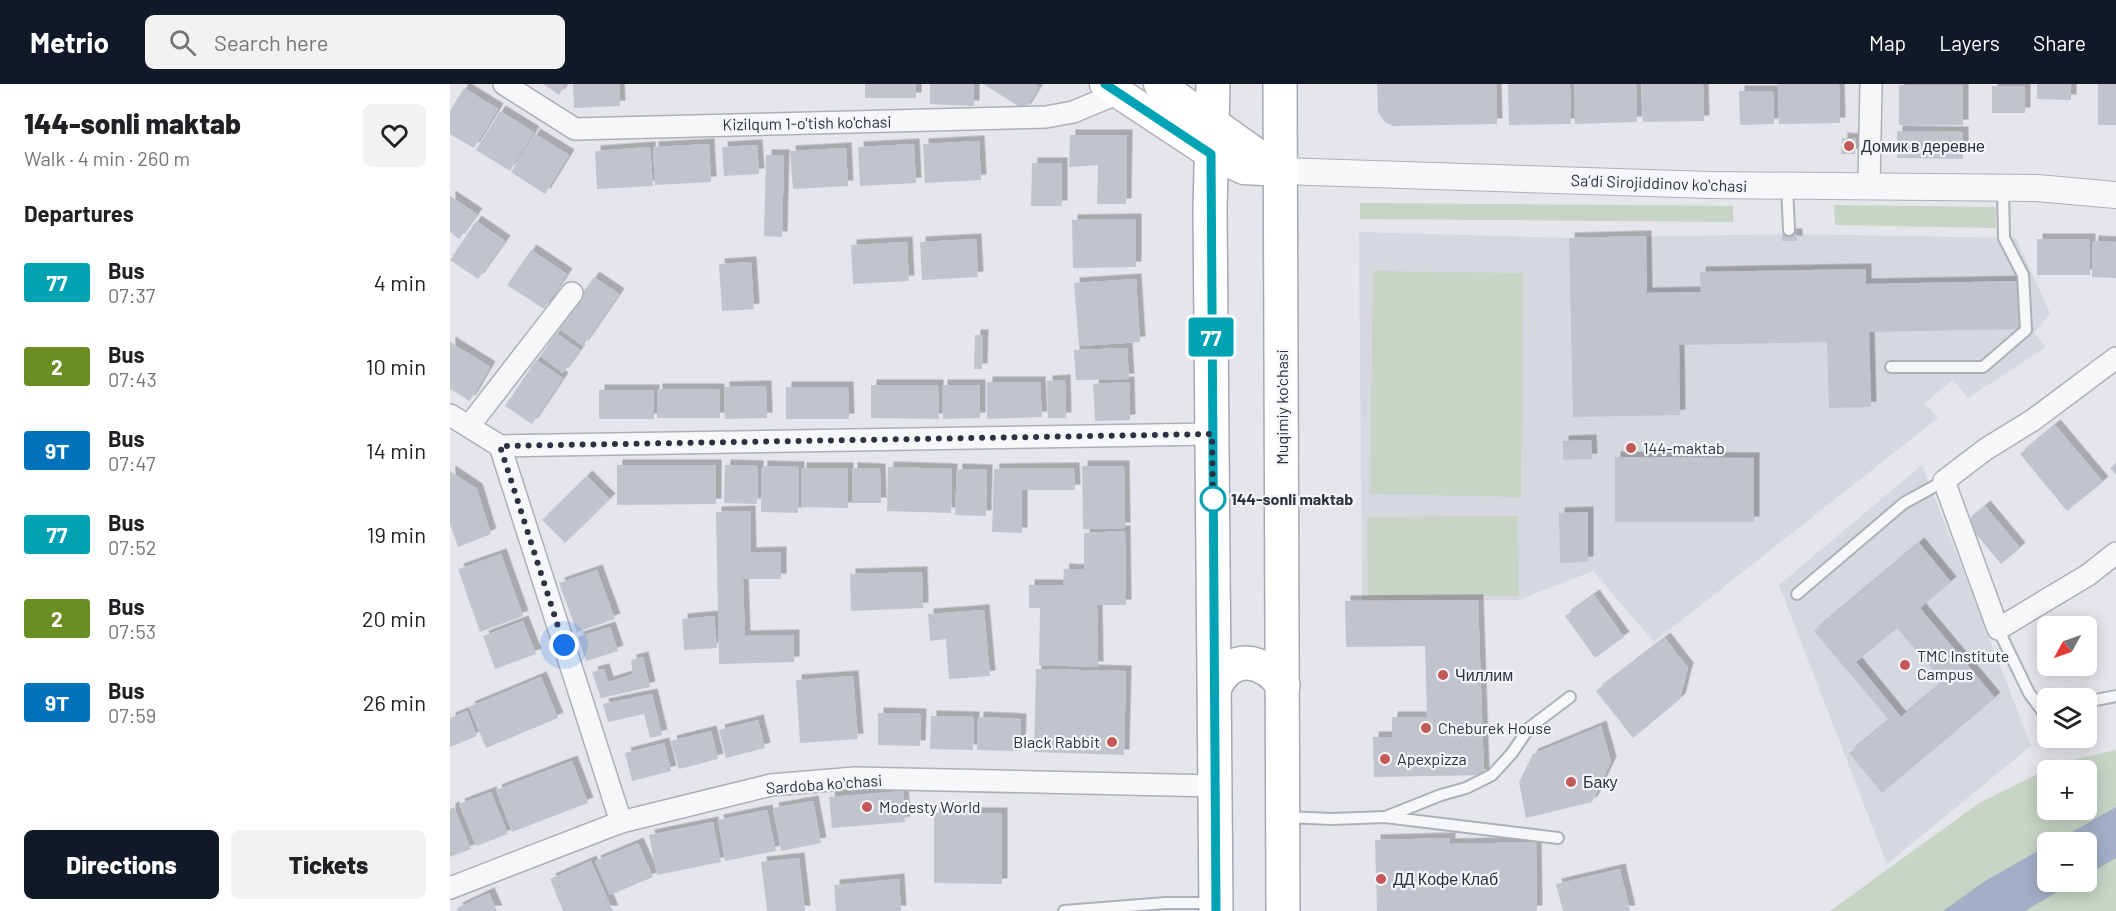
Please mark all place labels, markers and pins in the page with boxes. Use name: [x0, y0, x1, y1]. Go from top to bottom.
place label: Домик в деревне: [1861, 136, 1985, 155]
marker: Домик в деревне: [1842, 139, 1856, 153]
place label: 144-maktab: [1643, 438, 1725, 457]
marker: 144-maktab: [1624, 441, 1638, 455]
marker: 144-sonli maktab: [1200, 486, 1226, 512]
place label: 144-sonli maktab: [1231, 489, 1353, 508]
place label: TMC Institute Campus: [1917, 646, 2009, 683]
marker: TMC Institute Campus: [1898, 658, 1912, 672]
place label: Чиллим: [1455, 665, 1513, 684]
marker: Чиллим: [1436, 668, 1450, 682]
place label: Cheburek House: [1438, 718, 1552, 737]
marker: Cheburek House: [1419, 721, 1433, 735]
place label: Black Rabbit: [1013, 732, 1100, 751]
marker: Black Rabbit: [1105, 735, 1119, 749]
place label: Apexpizza: [1397, 749, 1467, 768]
marker: Apexpizza: [1378, 752, 1392, 766]
place label: Баку: [1583, 772, 1618, 791]
marker: Баку: [1564, 775, 1578, 789]
place label: Modesty World: [879, 797, 981, 816]
marker: Modesty World: [860, 800, 874, 814]
place label: ДД Кофе Клаб: [1393, 869, 1498, 888]
marker: ДД Кофе Клаб: [1374, 872, 1388, 886]

